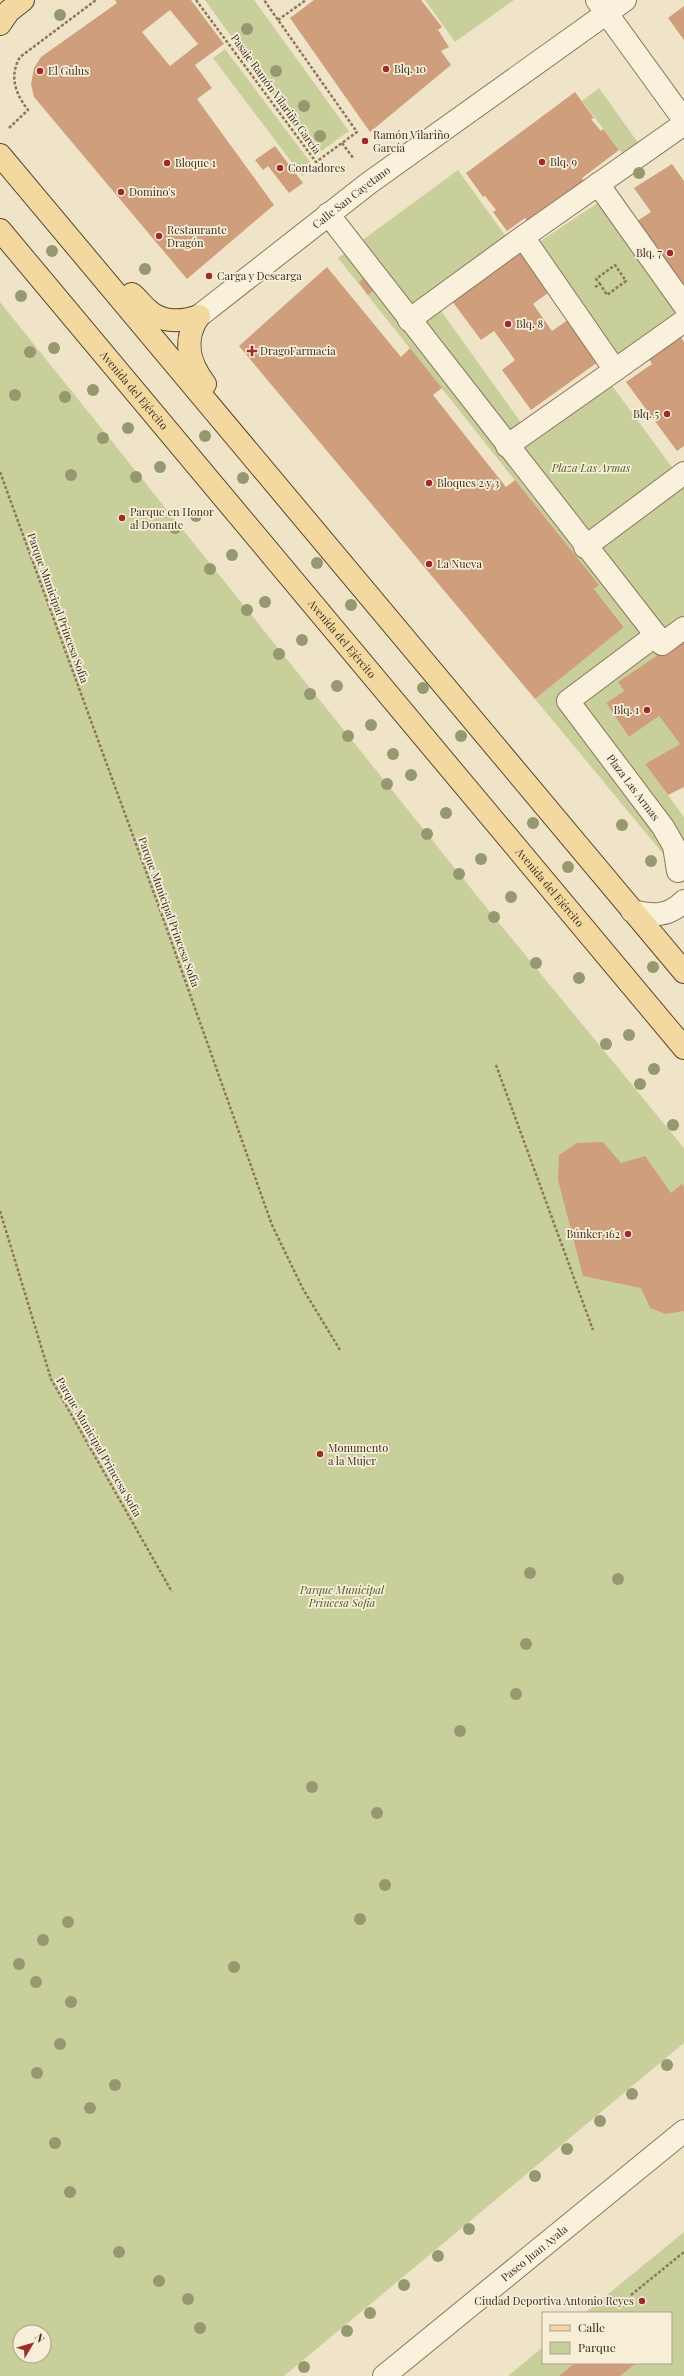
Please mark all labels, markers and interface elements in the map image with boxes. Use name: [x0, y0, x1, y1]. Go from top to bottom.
street label: Pasaje Ramón Vilariño García: [228, 31, 325, 157]
place label: Blq. 10: [394, 61, 427, 76]
place label: El Gulus: [48, 63, 89, 78]
marker: Blq. 10: [381, 64, 391, 74]
marker: El Gulus: [35, 66, 45, 76]
place label: Ramón Vilariño García: [373, 127, 450, 155]
marker: Ramón Vilariño García: [360, 136, 370, 146]
place label: Blq. 9: [550, 154, 577, 169]
place label: Bloque 1: [175, 155, 216, 170]
marker: Blq. 9: [537, 157, 547, 167]
marker: Bloque 1: [162, 158, 172, 168]
place label: Contadores: [288, 160, 345, 175]
street label: Calle San Cayetano: [309, 162, 393, 232]
marker: Contadores: [275, 163, 285, 173]
place label: Domino's: [129, 184, 175, 199]
marker: Domino's: [116, 187, 126, 197]
place label: Restaurante Dragón: [167, 222, 227, 250]
marker: Restaurante Dragón: [154, 231, 164, 241]
place label: Blq. 7: [636, 245, 663, 260]
marker: Blq. 7: [665, 248, 675, 258]
place label: Carga y Descarga: [217, 268, 302, 283]
marker: Carga y Descarga: [204, 271, 214, 281]
place label: Blq. 8: [516, 316, 543, 331]
marker: Blq. 8: [503, 319, 513, 329]
place label: DragoFarmacia: [260, 343, 336, 358]
marker: DragoFarmacia: [247, 346, 257, 356]
street label: Avenida del Ejército: [96, 347, 172, 433]
place label: Blq. 5: [633, 406, 659, 421]
marker: Blq. 5: [662, 409, 672, 419]
park label: Plaza Las Armas: [551, 460, 631, 475]
place label: Bloques 2 y 3: [437, 475, 499, 490]
marker: Bloques 2 y 3: [424, 478, 434, 488]
place label: Parque en Honor al Donante: [130, 504, 214, 532]
marker: Parque en Honor al Donante: [117, 513, 127, 523]
street label: Parque Municipal Princesa Sofía: [24, 531, 93, 685]
place label: La Nueva: [437, 556, 482, 571]
marker: La Nueva: [424, 559, 434, 569]
street label: Avenida del Ejército: [304, 595, 380, 681]
place label: Blq. 1: [613, 702, 639, 717]
marker: Blq. 1: [642, 705, 652, 715]
street label: Plaza Las Armas: [604, 751, 664, 824]
street label: Parque Municipal Princesa Sofía: [135, 835, 204, 989]
street label: Avenida del Ejército: [512, 844, 587, 930]
place label: Búnker 162: [566, 1226, 620, 1241]
marker: Búnker 162: [623, 1229, 633, 1239]
street label: Parque Municipal Princesa Sofía: [53, 1374, 146, 1520]
place label: Monumento a la Mujer: [328, 1440, 388, 1468]
marker: Monumento a la Mujer: [315, 1449, 325, 1459]
park label: Parque Municipal Princesa Sofia: [299, 1582, 385, 1610]
street label: Paseo Juan Ayala: [497, 2221, 571, 2285]
place label: Ciudad Deportiva Antonio Reyes: [474, 2293, 634, 2308]
marker: Ciudad Deportiva Antonio Reyes: [637, 2296, 647, 2306]
legend: [542, 2312, 672, 2364]
text: Calle: [578, 2319, 605, 2335]
north arrow: [12, 2324, 52, 2364]
text: N: [32, 2330, 49, 2345]
text: Parque: [578, 2339, 616, 2355]

